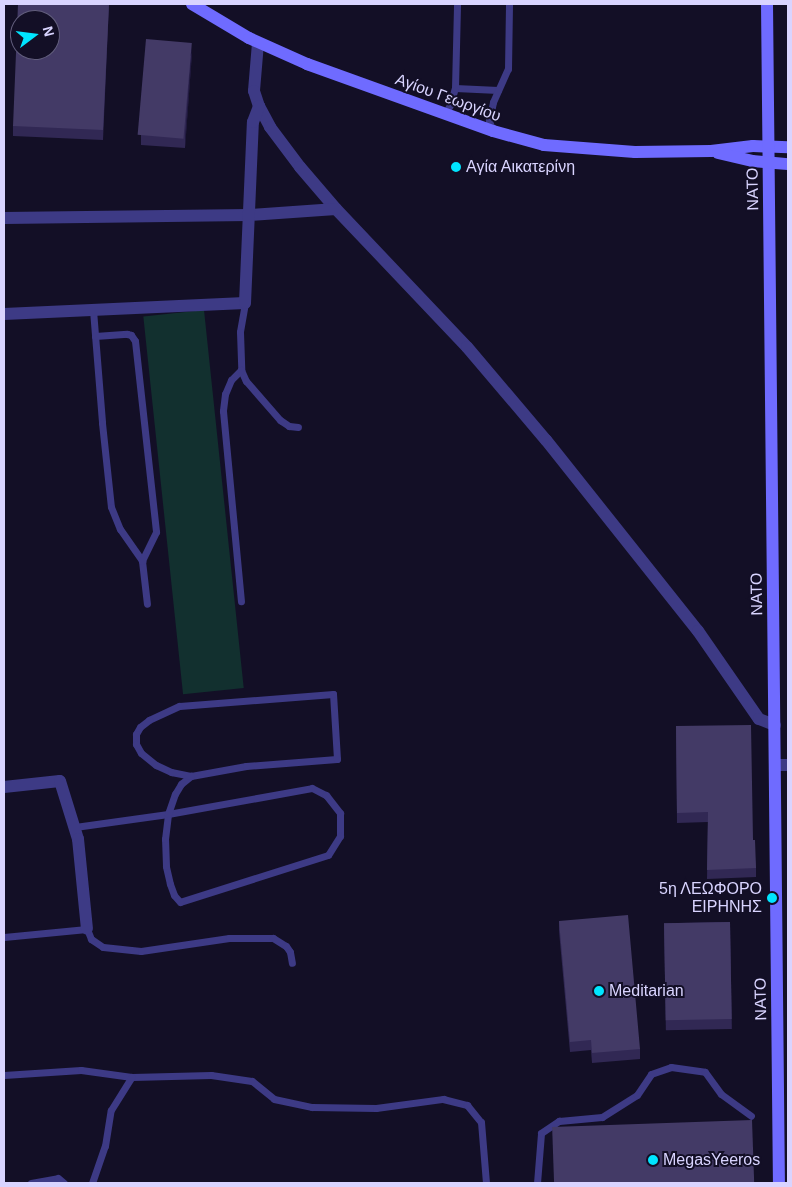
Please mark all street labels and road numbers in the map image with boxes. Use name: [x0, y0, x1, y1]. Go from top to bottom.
street label: Αγίου Γεωργίου: [393, 70, 503, 126]
street label: ΝΑΤΟ: [743, 167, 763, 211]
street label: ΝΑΤΟ: [747, 572, 767, 616]
street label: ΝΑΤΟ: [751, 977, 771, 1021]

